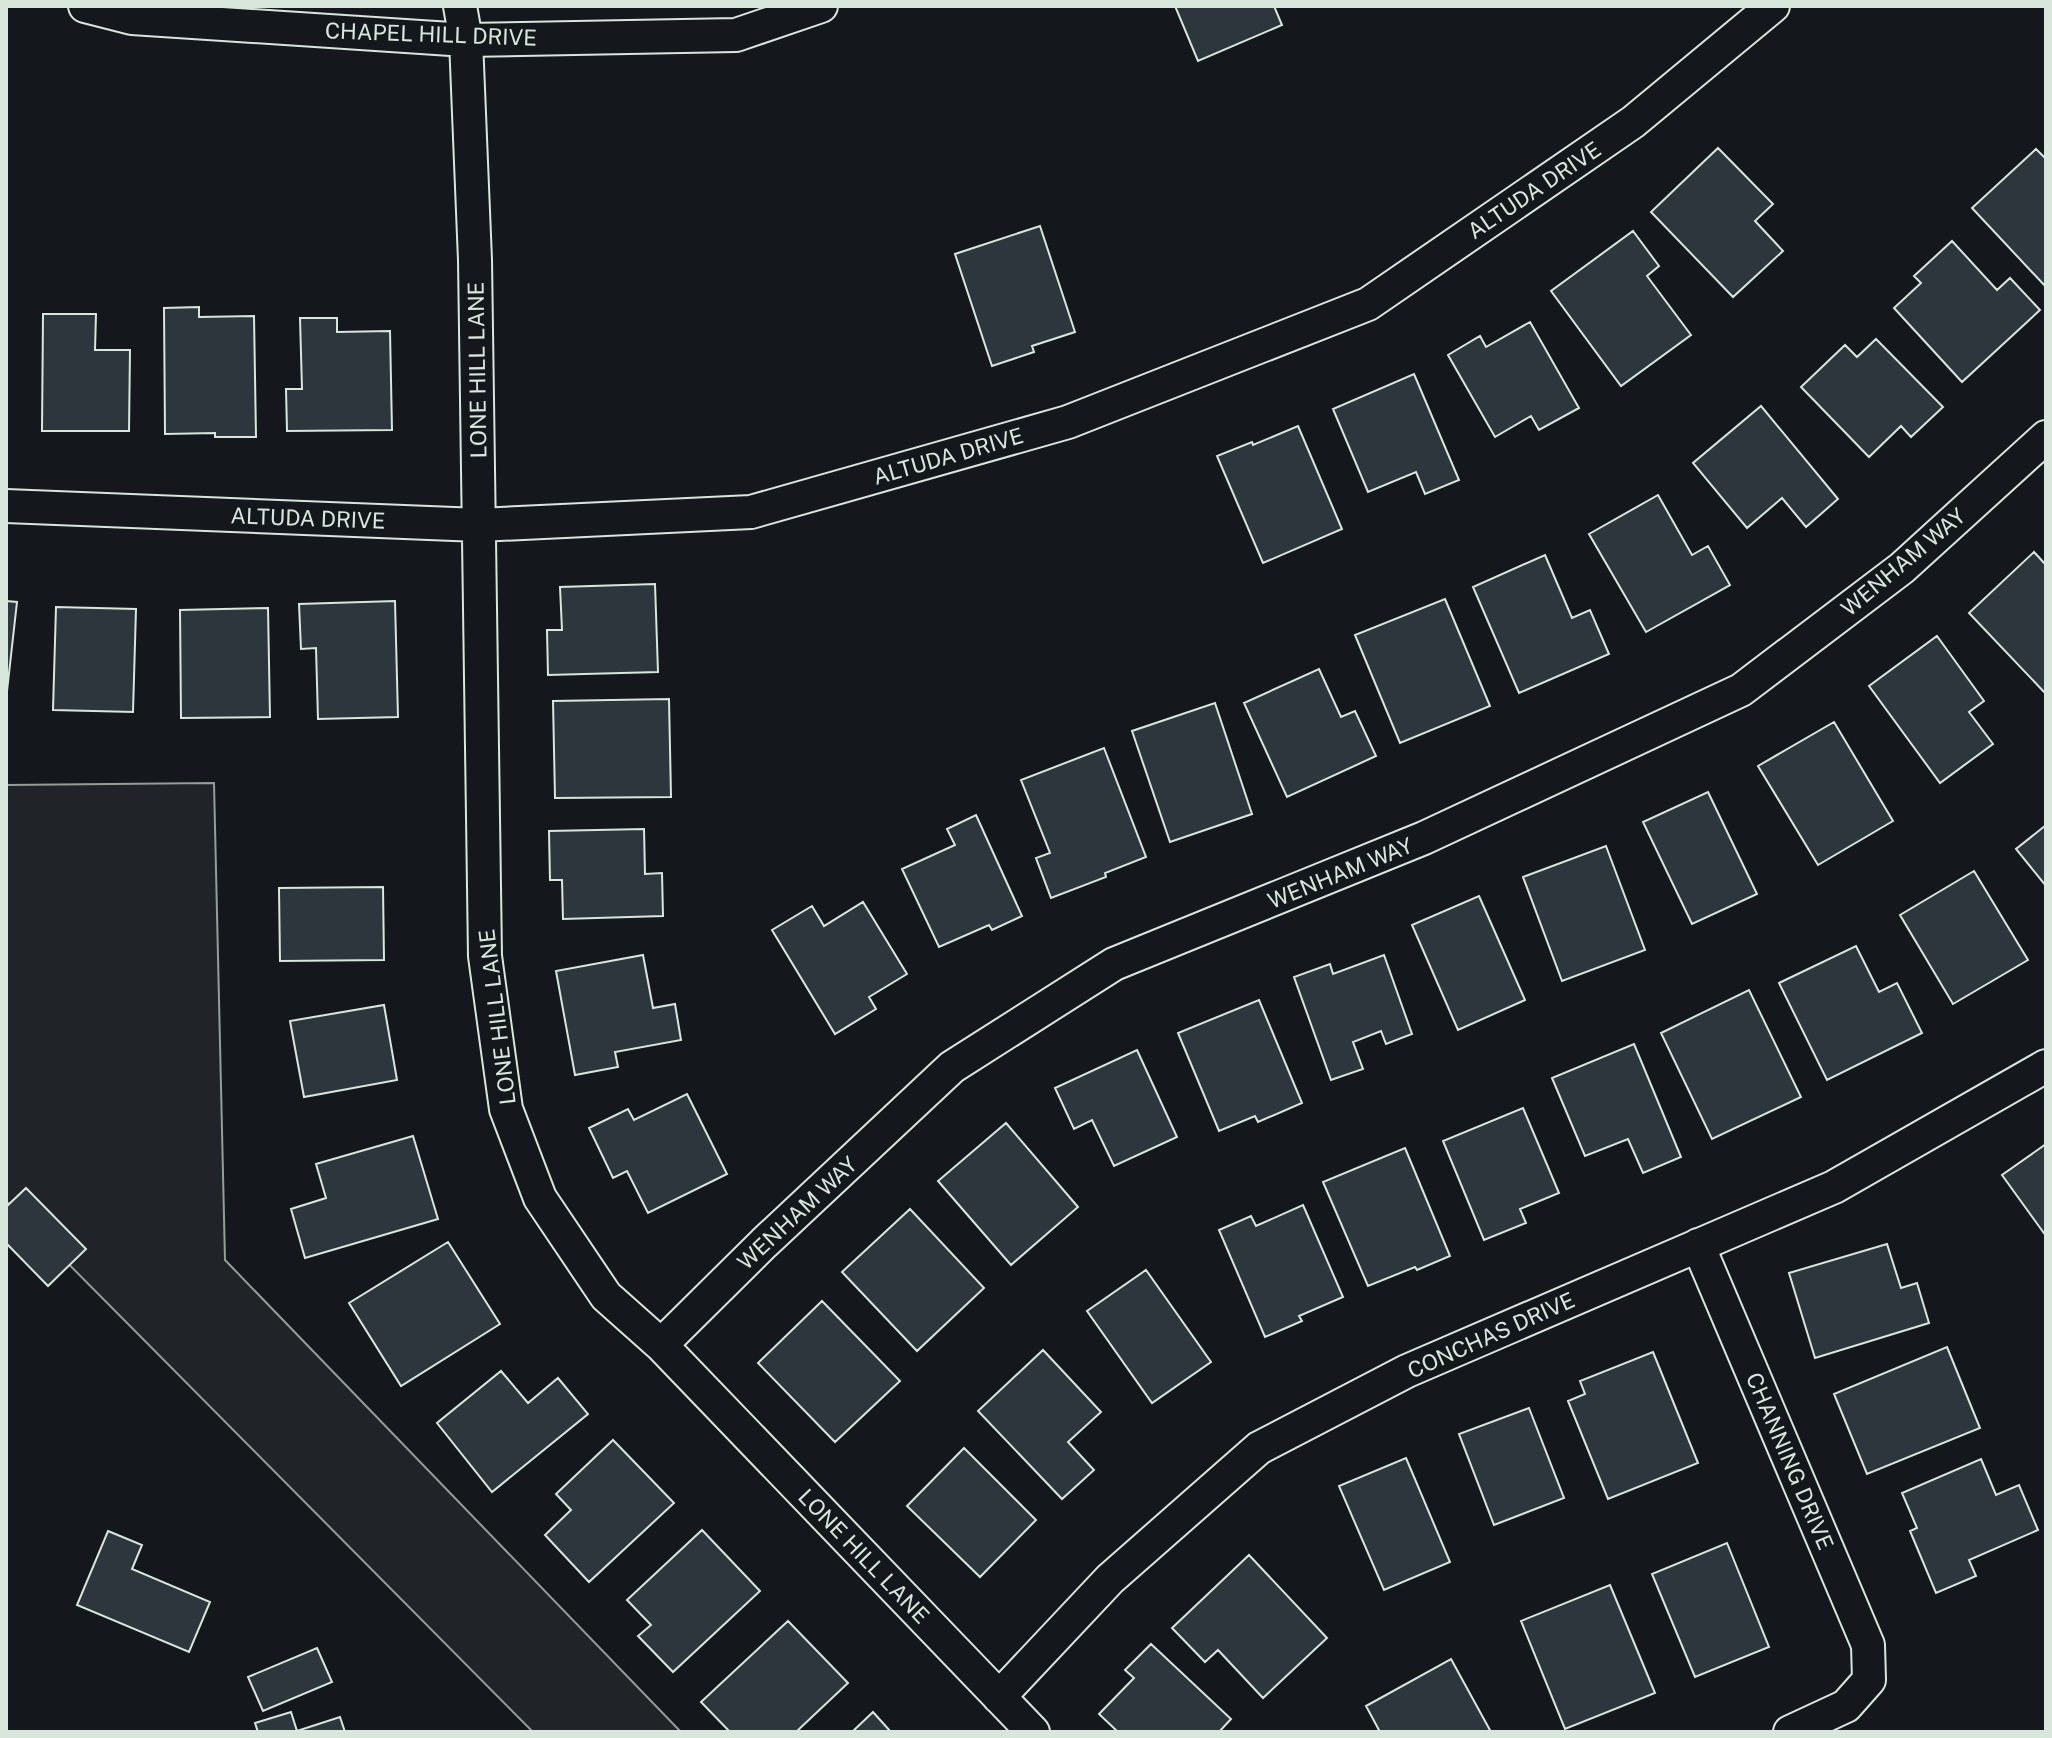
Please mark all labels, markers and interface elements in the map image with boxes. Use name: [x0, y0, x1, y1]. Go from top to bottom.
street label: CHAPEL HILL DRIVE: [325, 17, 537, 51]
street label: ALTUDA DRIVE: [1462, 136, 1606, 244]
street label: LONE HILL LANE: [462, 281, 492, 459]
street label: ALTUDA DRIVE: [870, 422, 1026, 490]
street label: ALTUDA DRIVE: [230, 502, 386, 534]
street label: WENHAM WAY: [1836, 502, 1971, 621]
street label: WENHAM WAY: [1264, 832, 1417, 914]
street label: LONE HILL LANE: [473, 928, 521, 1106]
street label: WENHAM WAY: [732, 1151, 863, 1275]
street label: CONCHAS DRIVE: [1403, 1287, 1579, 1383]
street label: CHANNING DRIVE: [1741, 1369, 1839, 1553]
street label: LONE HILL LANE: [793, 1483, 935, 1629]

